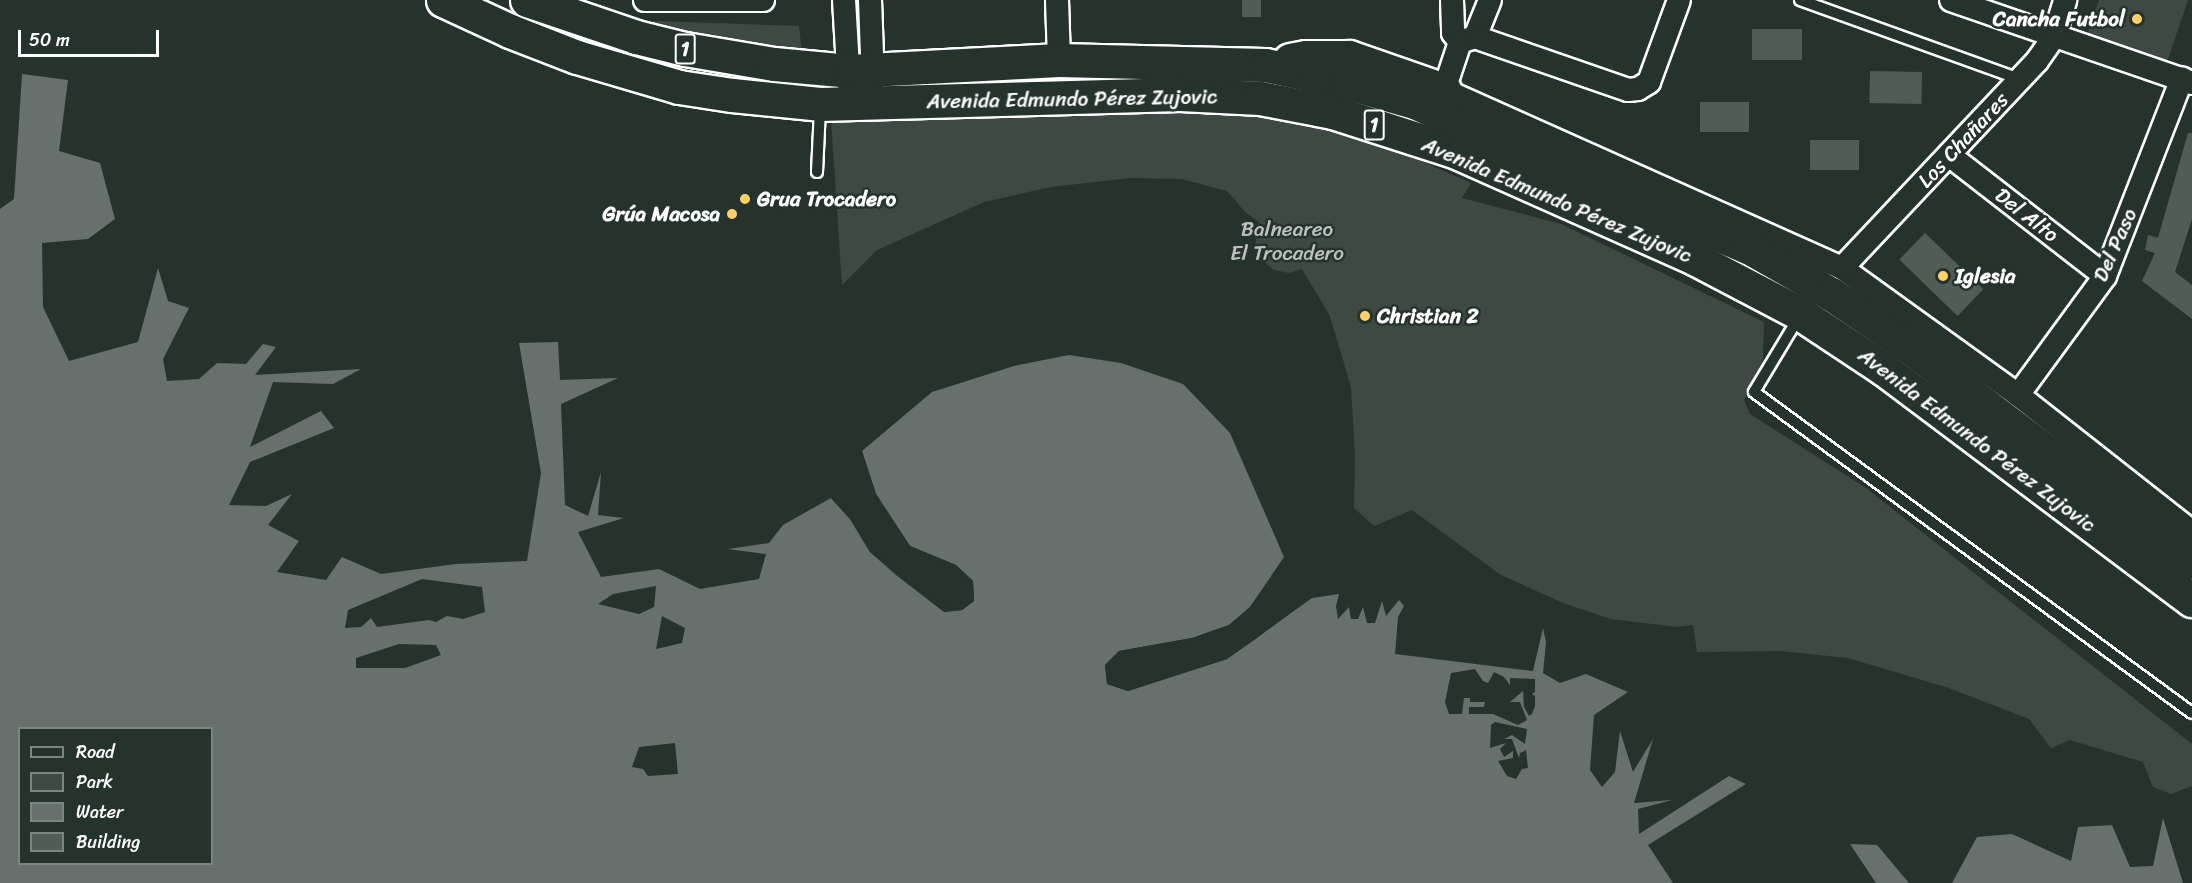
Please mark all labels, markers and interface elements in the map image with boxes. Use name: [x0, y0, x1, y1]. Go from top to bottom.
place label: Cancha Futbol: [1993, 6, 2125, 32]
marker: Cancha Futbol: [2130, 12, 2144, 26]
scale bar: [21, 18, 162, 56]
text: 50 m: [29, 24, 70, 56]
road number: 1: [674, 32, 696, 66]
street label: Avenida Edmundo Pérez Zujovic: [926, 84, 1218, 114]
street label: Los Chañares: [1913, 88, 2013, 192]
road number: 1: [1364, 108, 1384, 142]
street label: Avenida Edmundo Pérez Zujovic: [1418, 131, 1696, 269]
street label: Del Alto: [1990, 182, 2064, 248]
place label: Grua Trocadero: [757, 186, 897, 212]
marker: Grua Trocadero: [738, 192, 752, 206]
place label: Grúa Macosa: [602, 201, 720, 227]
street label: Del Paso: [2088, 204, 2142, 286]
marker: Grúa Macosa: [725, 207, 739, 221]
park label: Balneareo El Trocadero: [1230, 216, 1344, 266]
place label: Iglesia: [1955, 263, 2016, 289]
marker: Iglesia: [1936, 269, 1950, 283]
place label: Christian 2: [1377, 303, 1479, 329]
marker: Christian 2: [1358, 309, 1372, 323]
street label: Avenida Edmundo Pérez Zujovic: [1853, 342, 2101, 538]
legend: [18, 727, 213, 865]
text: Road: [76, 736, 115, 768]
text: Park: [76, 766, 113, 798]
text: Water: [76, 796, 123, 828]
text: Building: [76, 826, 140, 858]

